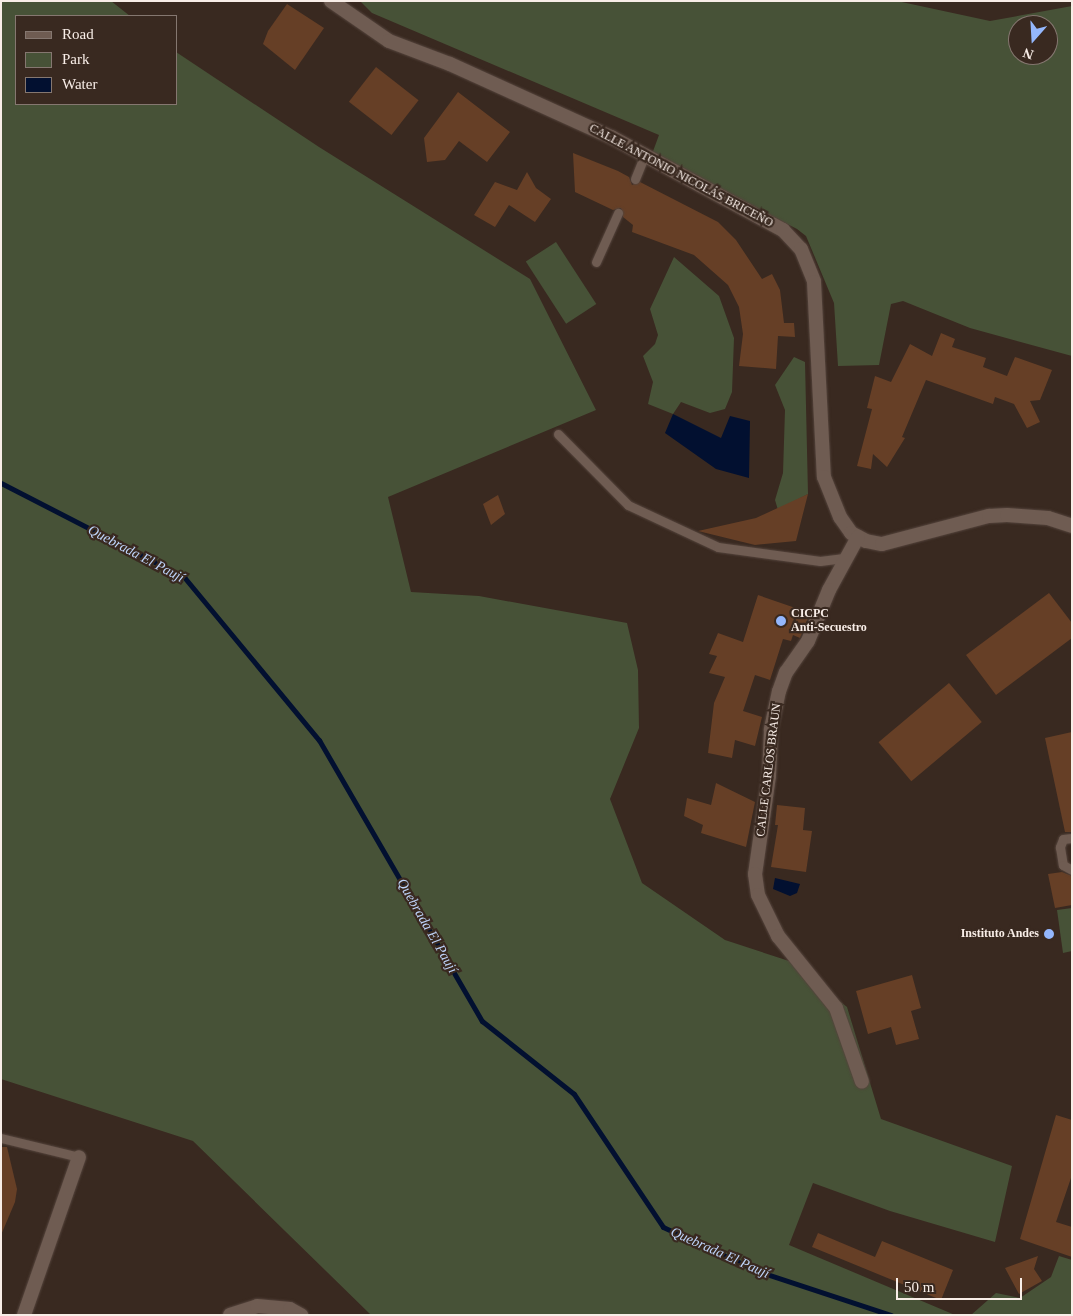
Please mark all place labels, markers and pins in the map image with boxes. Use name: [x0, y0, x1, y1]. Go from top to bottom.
place label: CICPC Anti-Secuestro: [791, 607, 867, 635]
marker: CICPC Anti-Secuestro: [775, 615, 787, 627]
place label: Instituto Andes: [960, 927, 1039, 941]
marker: Instituto Andes: [1043, 928, 1055, 940]

